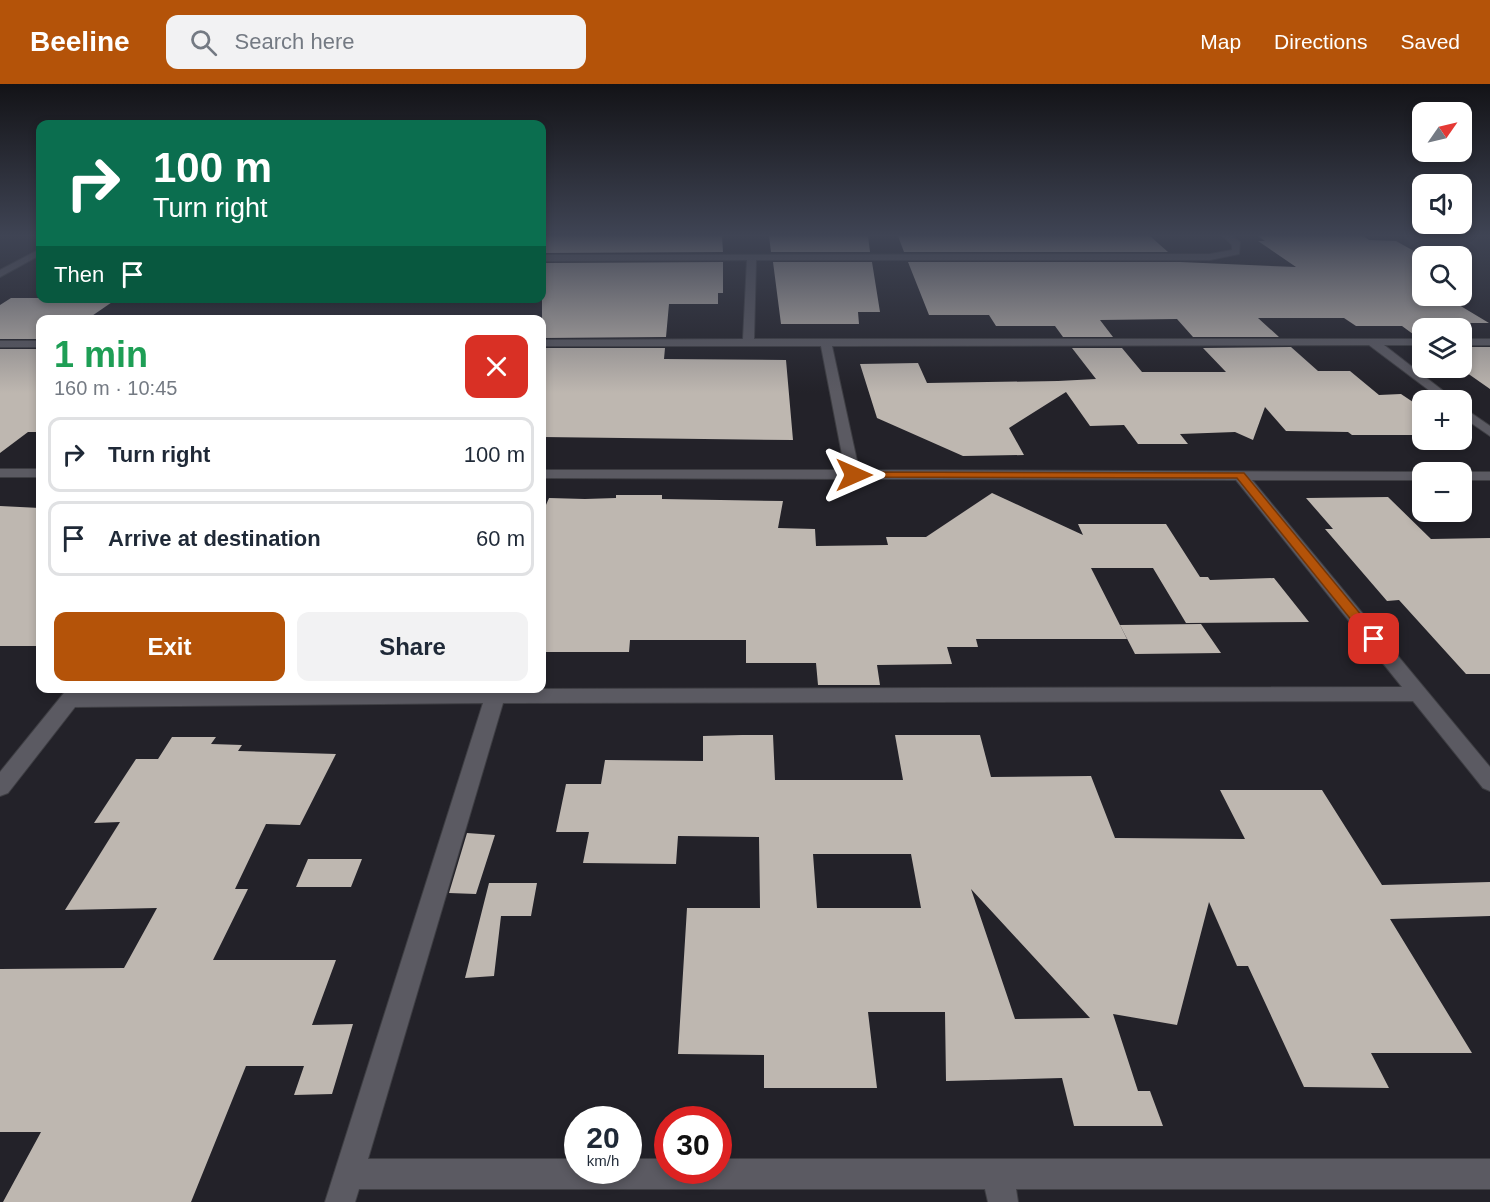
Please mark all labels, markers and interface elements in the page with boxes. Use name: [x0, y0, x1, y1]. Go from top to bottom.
search box: [166, 15, 586, 69]
text: Beeline: [30, 26, 130, 57]
icon: search: [187, 26, 220, 59]
text: Search here: [235, 29, 354, 54]
text: Map: [1200, 30, 1241, 53]
text: Directions: [1274, 30, 1367, 53]
text: Saved: [1400, 30, 1460, 53]
north arrow: [1412, 102, 1472, 162]
map controls: [1412, 102, 1472, 522]
icon: right: [54, 144, 132, 222]
text: 100 m: [153, 144, 272, 191]
button: sound: [1412, 174, 1472, 234]
text: Turn right: [153, 193, 268, 223]
button: search: [1412, 246, 1472, 306]
icon: arrive: [116, 258, 149, 291]
text: Then: [54, 262, 104, 287]
button: layers: [1412, 318, 1472, 378]
text: 1 min: [54, 334, 148, 375]
button: close: [465, 335, 528, 398]
text: 160 m · 10:45: [54, 377, 177, 399]
button: +: [1412, 390, 1472, 450]
icon: right: [57, 438, 90, 471]
text: Turn right: [108, 442, 210, 467]
text: 100 m: [464, 442, 525, 467]
position arrow: [822, 443, 886, 507]
button: −: [1412, 462, 1472, 522]
icon: arrive: [57, 522, 90, 555]
text: Arrive at destination: [108, 526, 321, 551]
text: 60 m: [476, 526, 525, 551]
button: Exit: [54, 612, 285, 681]
button: Share: [297, 612, 528, 681]
pin: [1348, 613, 1399, 664]
icon: arrive: [1357, 622, 1390, 655]
speed limit sign: 30: [654, 1106, 732, 1184]
text: 20: [586, 1121, 620, 1154]
text: km/h: [587, 1152, 619, 1169]

